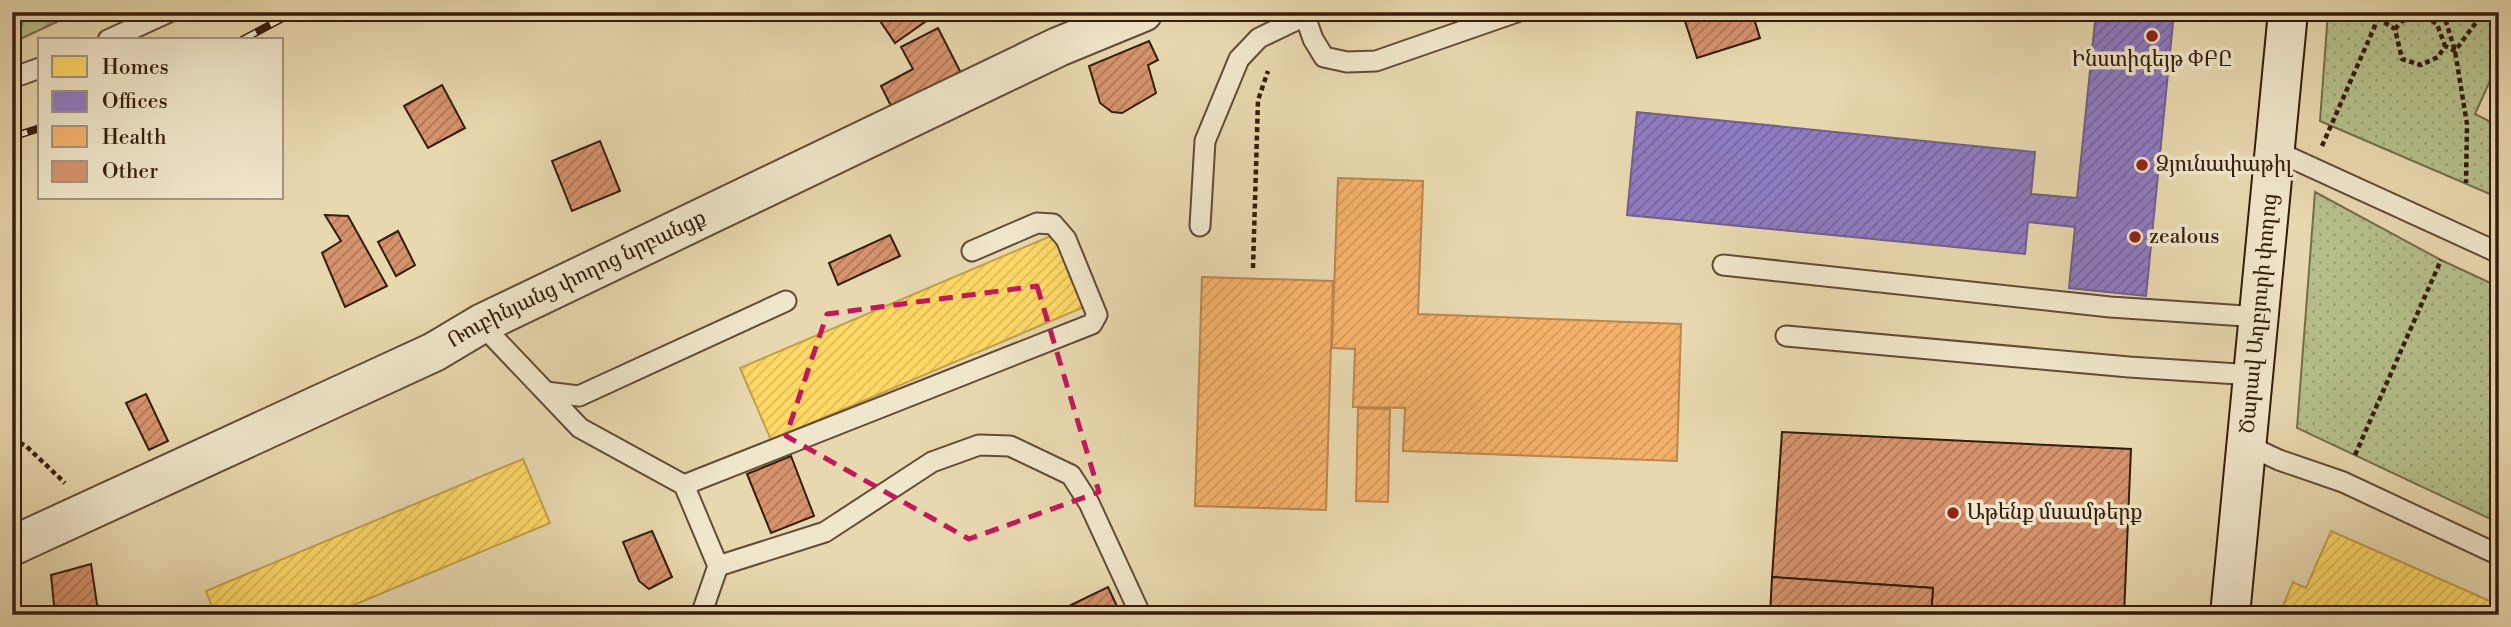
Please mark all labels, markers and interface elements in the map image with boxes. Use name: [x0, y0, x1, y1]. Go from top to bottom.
marker: Ինստիգեյթ ՓԲԸ: [2144, 28, 2160, 44]
legend: [38, 38, 284, 200]
place label: Ինստիգեյթ ՓԲԸ: [2072, 47, 2232, 73]
text: Homes: [102, 55, 169, 81]
text: Offices: [102, 89, 168, 115]
text: Health: [102, 125, 167, 151]
place label: Ձյունափաթիլ: [2156, 152, 2293, 178]
marker: Ձյունափաթիլ: [2134, 157, 2150, 173]
text: Other: [102, 159, 158, 185]
street label: Ծարավ Աղբյուրի փողոց: [2235, 192, 2283, 435]
street label: Ռուբինյանց փողոց նրբանցք: [443, 205, 711, 354]
place label: zealous: [2149, 224, 2220, 250]
marker: zealous: [2127, 229, 2143, 245]
place label: Աթենք մսամթերք: [1967, 500, 2143, 526]
marker: Աթենք մսամթերք: [1945, 505, 1961, 521]

